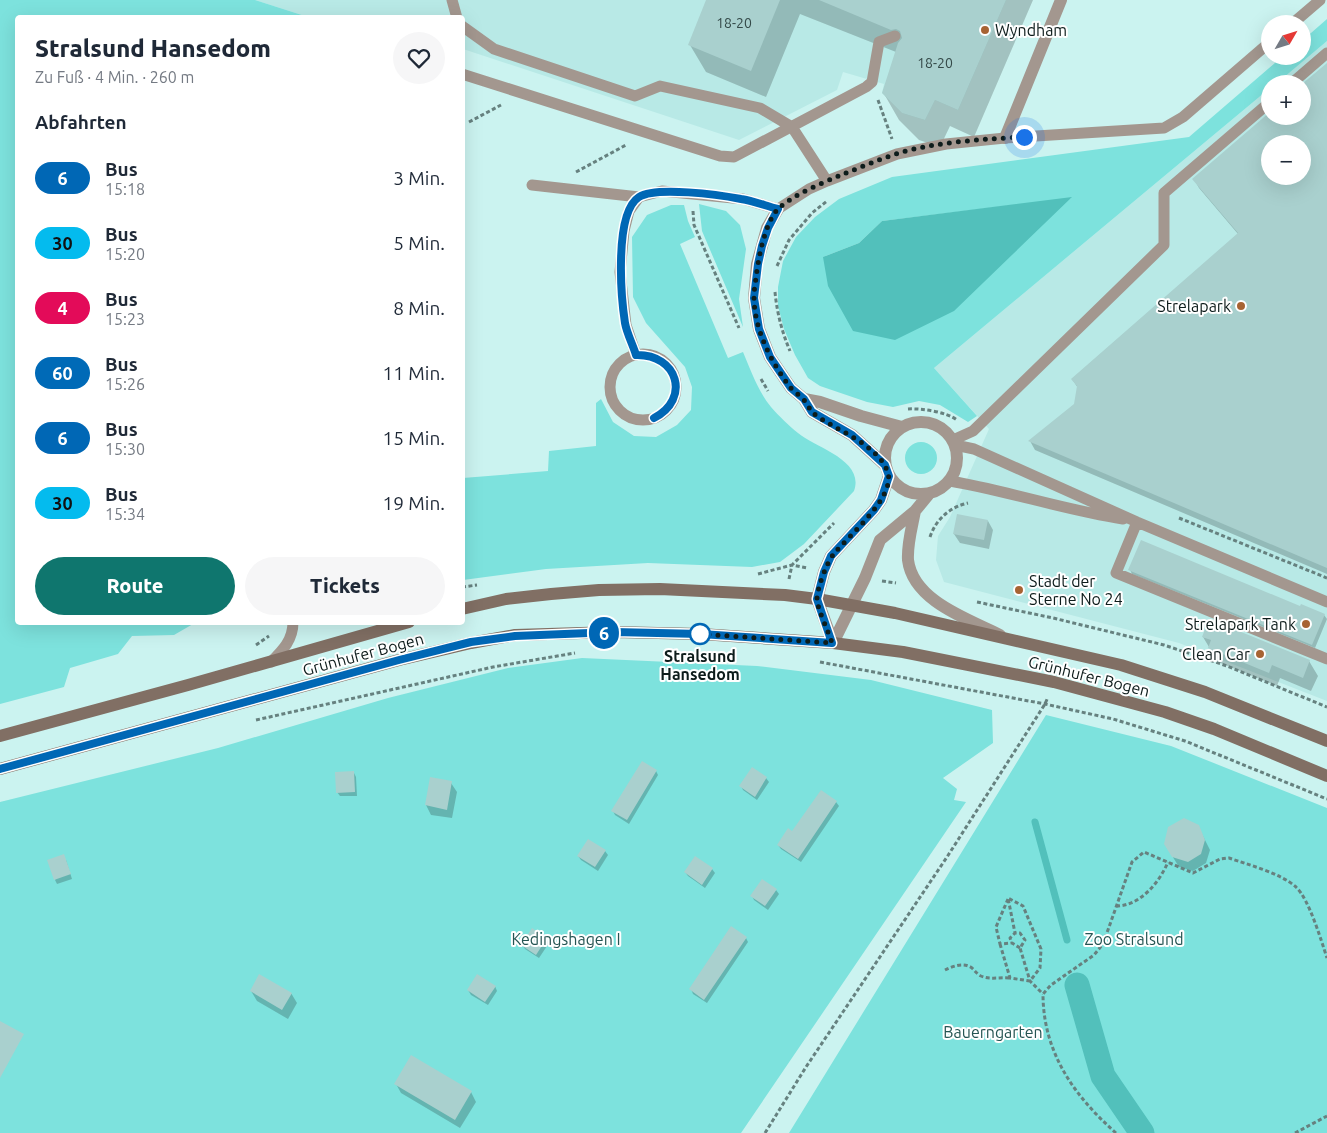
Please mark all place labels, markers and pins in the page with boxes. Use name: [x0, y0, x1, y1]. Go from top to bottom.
place label: Wyndham: [995, 21, 1067, 39]
marker: Wyndham: [979, 24, 991, 36]
place label: Strelapark: [1157, 297, 1231, 315]
marker: Strelapark: [1235, 300, 1247, 312]
place label: Stadt der Sterne No 24: [1029, 572, 1123, 608]
marker: Stadt der Sterne No 24: [1013, 584, 1025, 596]
place label: Strelapark Tank: [1185, 615, 1296, 633]
marker: Strelapark Tank: [1300, 618, 1312, 630]
marker: Stralsund Hansedom: [689, 623, 711, 645]
place label: Clean Car: [1182, 645, 1250, 663]
place label: Stralsund Hansedom: [660, 647, 740, 683]
marker: Clean Car: [1254, 648, 1266, 660]

